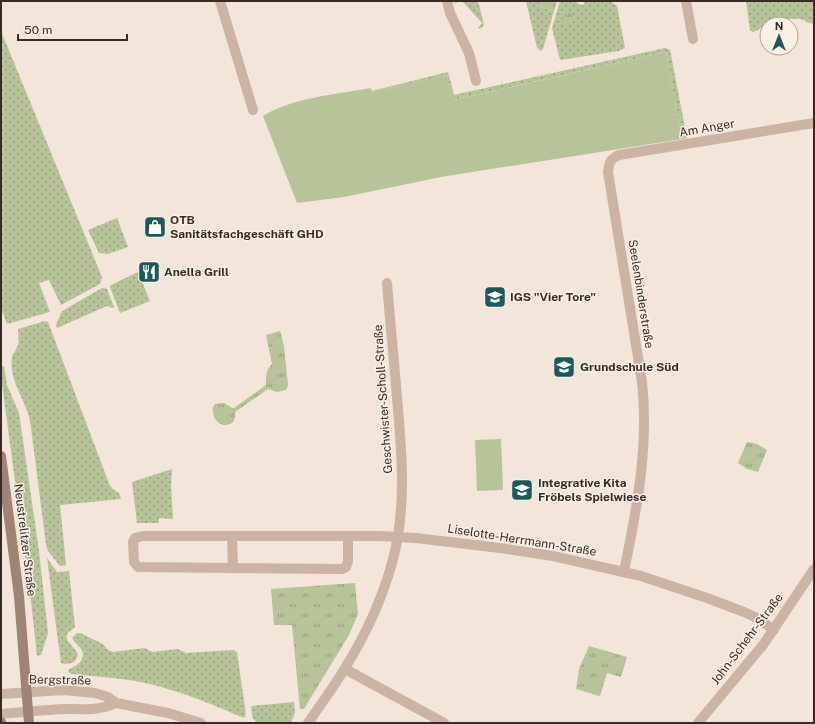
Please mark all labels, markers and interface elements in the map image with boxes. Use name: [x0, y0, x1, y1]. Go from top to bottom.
scale bar: [18, 16, 127, 42]
north arrow: [759, 16, 799, 56]
text: N: [775, 20, 783, 32]
text: 50 m: [24, 23, 52, 37]
street label: Am Anger: [678, 116, 736, 140]
place label: OTB Sanitätsfachgeschäft GHD: [170, 213, 324, 241]
shop icon: OTB Sanitätsfachgeschäft GHD: [142, 214, 168, 240]
street label: Seelenbinderstraße: [625, 239, 657, 350]
restaurant icon: Anella Grill: [136, 259, 162, 285]
place label: Anella Grill: [164, 265, 229, 279]
school or university icon: IGS "Vier Tore": [482, 284, 508, 310]
place label: IGS "Vier Tore": [510, 290, 596, 304]
street label: Geschwister-Scholl-Straße: [371, 324, 395, 474]
school or university icon: Grundschule Süd: [551, 354, 577, 380]
place label: Grundschule Süd: [580, 360, 679, 374]
place label: Integrative Kita Fröbels Spielwiese: [538, 476, 646, 504]
school or university icon: Integrative Kita Fröbels Spielwiese: [509, 477, 535, 503]
street label: Neustrelitzer Straße: [11, 483, 39, 597]
street label: Liselotte-Herrmann-Straße: [447, 521, 598, 559]
street label: John-Schehr-Straße: [708, 591, 786, 687]
street label: Bergstraße: [29, 672, 91, 688]

